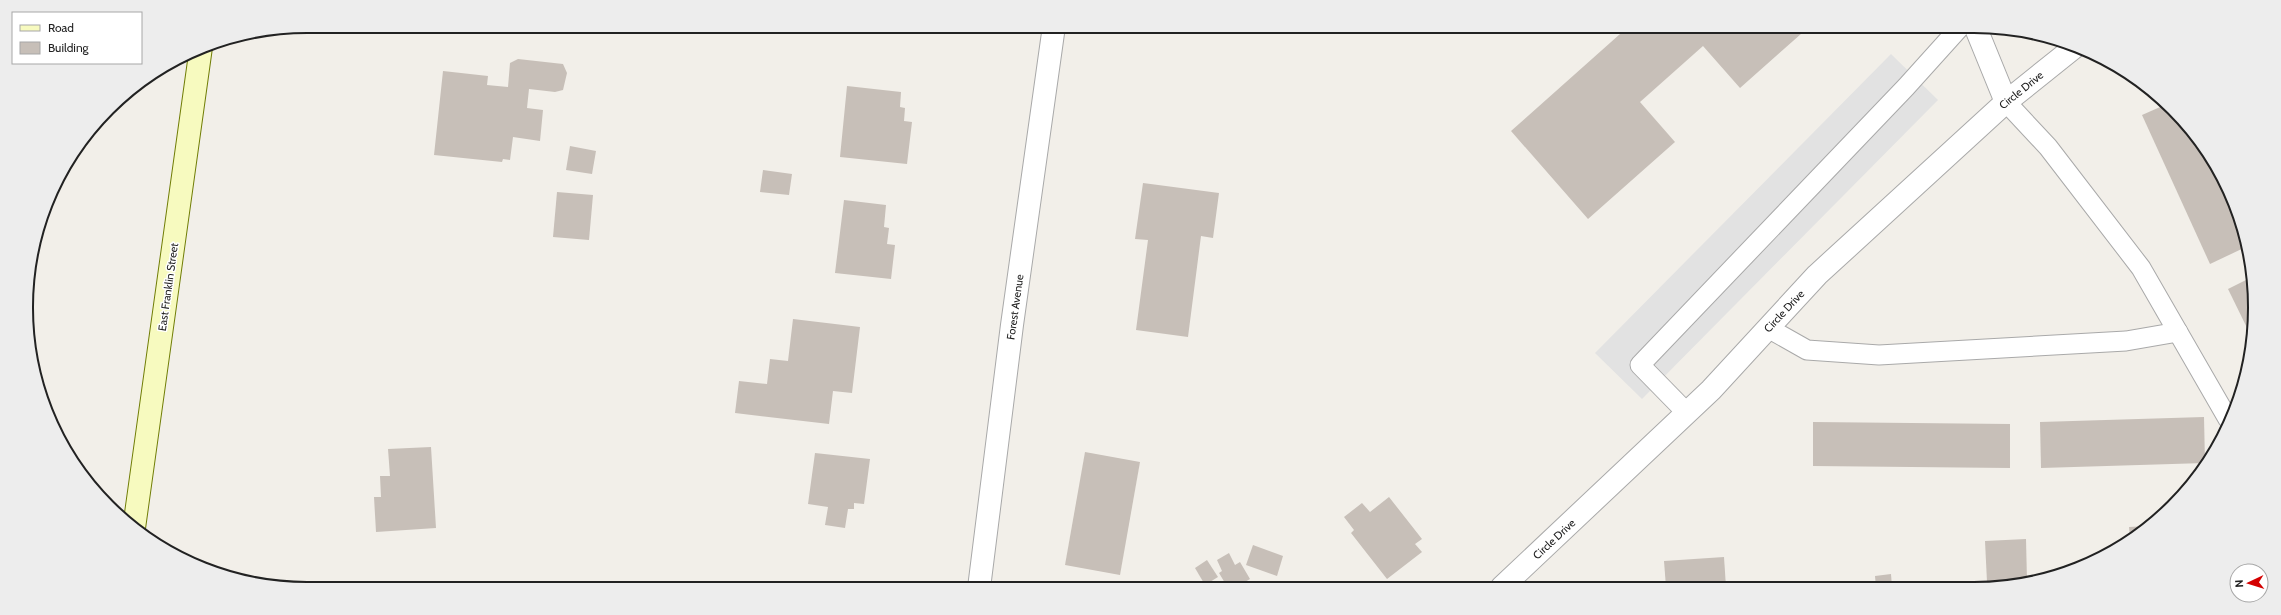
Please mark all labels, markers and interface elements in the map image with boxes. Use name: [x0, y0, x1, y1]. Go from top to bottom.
legend: [12, 12, 142, 64]
text: Road: [48, 20, 74, 35]
text: Building: [48, 40, 90, 55]
street label: Circle Drive: [1996, 68, 2046, 112]
street label: East Franklin Street: [155, 242, 181, 332]
street label: Forest Avenue: [1003, 273, 1027, 341]
street label: Circle Drive: [1761, 287, 1807, 335]
street label: Circle Drive: [1530, 516, 1578, 562]
north arrow: [2229, 563, 2269, 603]
text: N: [2232, 579, 2246, 588]

